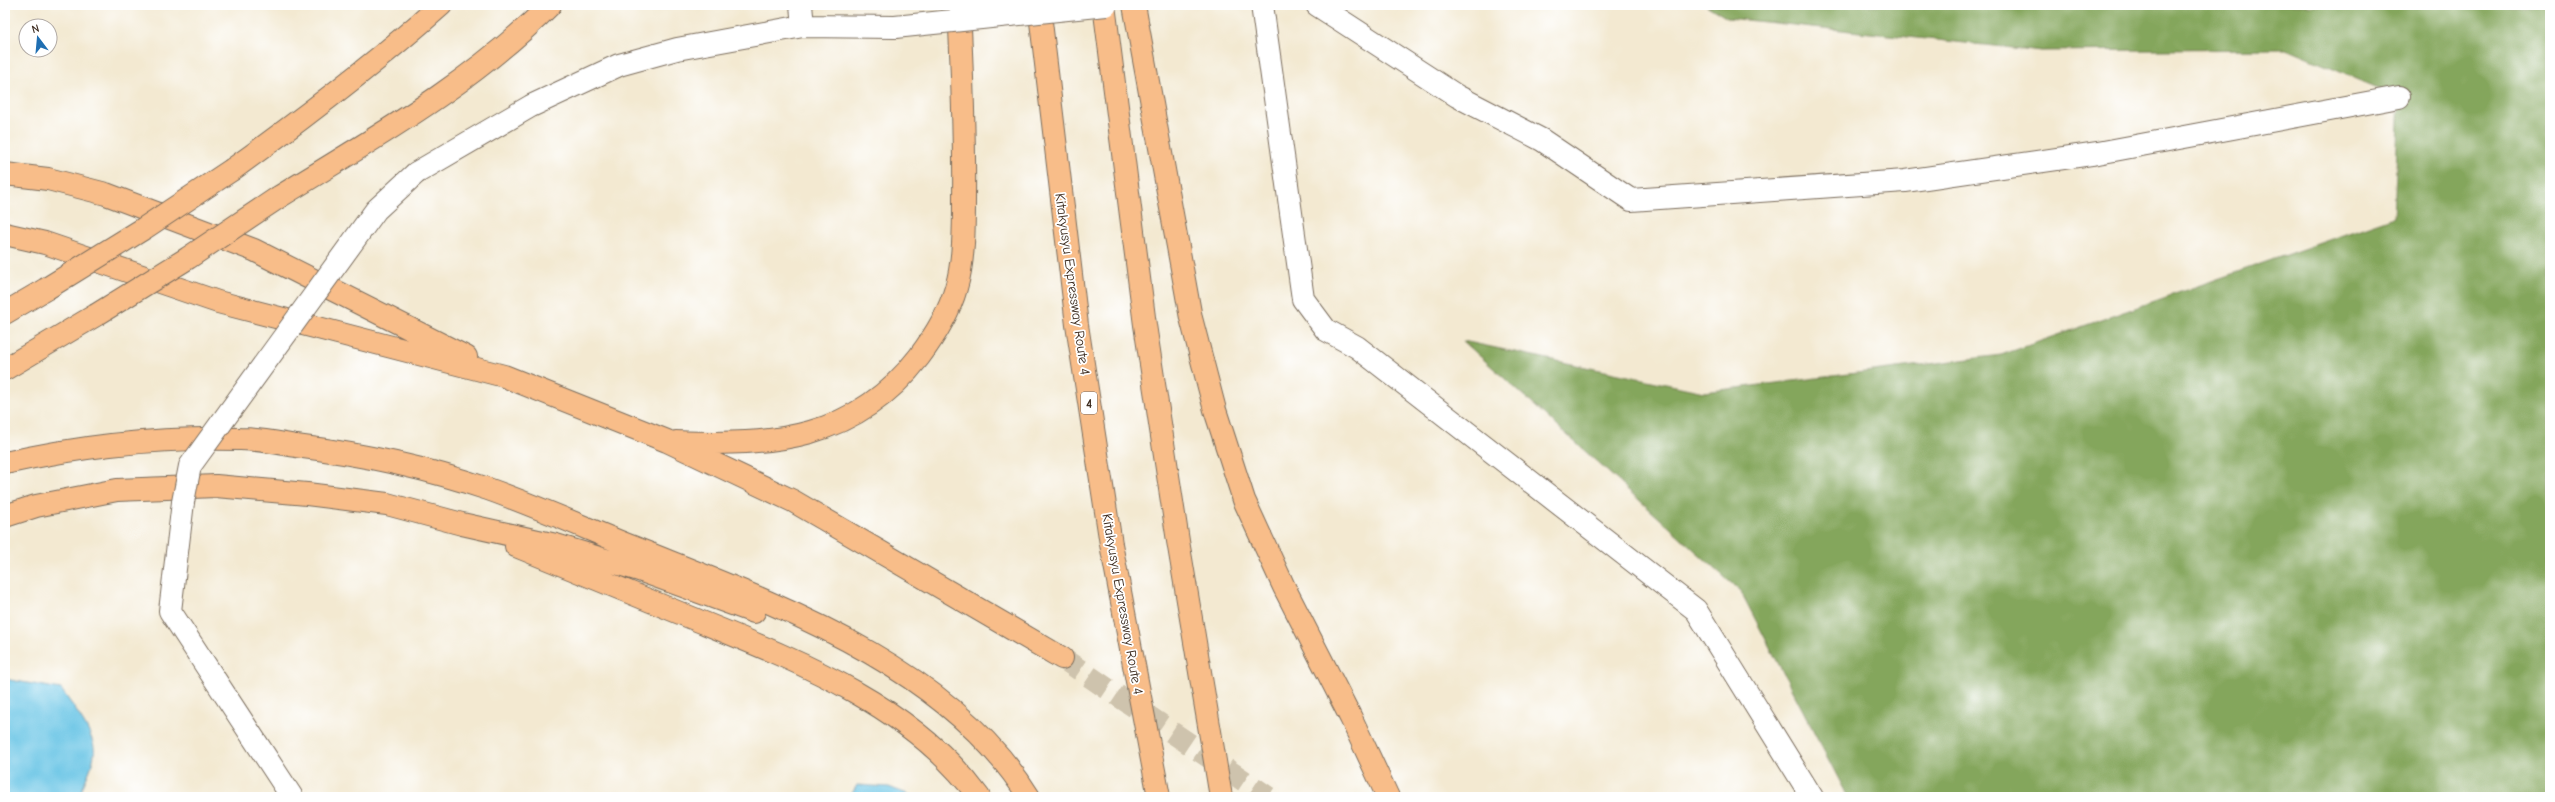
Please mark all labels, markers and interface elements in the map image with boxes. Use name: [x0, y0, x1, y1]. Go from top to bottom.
north arrow: [18, 18, 58, 58]
text: N: [30, 22, 41, 36]
street label: Kitakyusyu Expressway Route 4: [1051, 192, 1094, 376]
road number: 4: [1081, 392, 1097, 414]
street label: Kitakyusyu Expressway Route 4: [1098, 512, 1147, 696]

